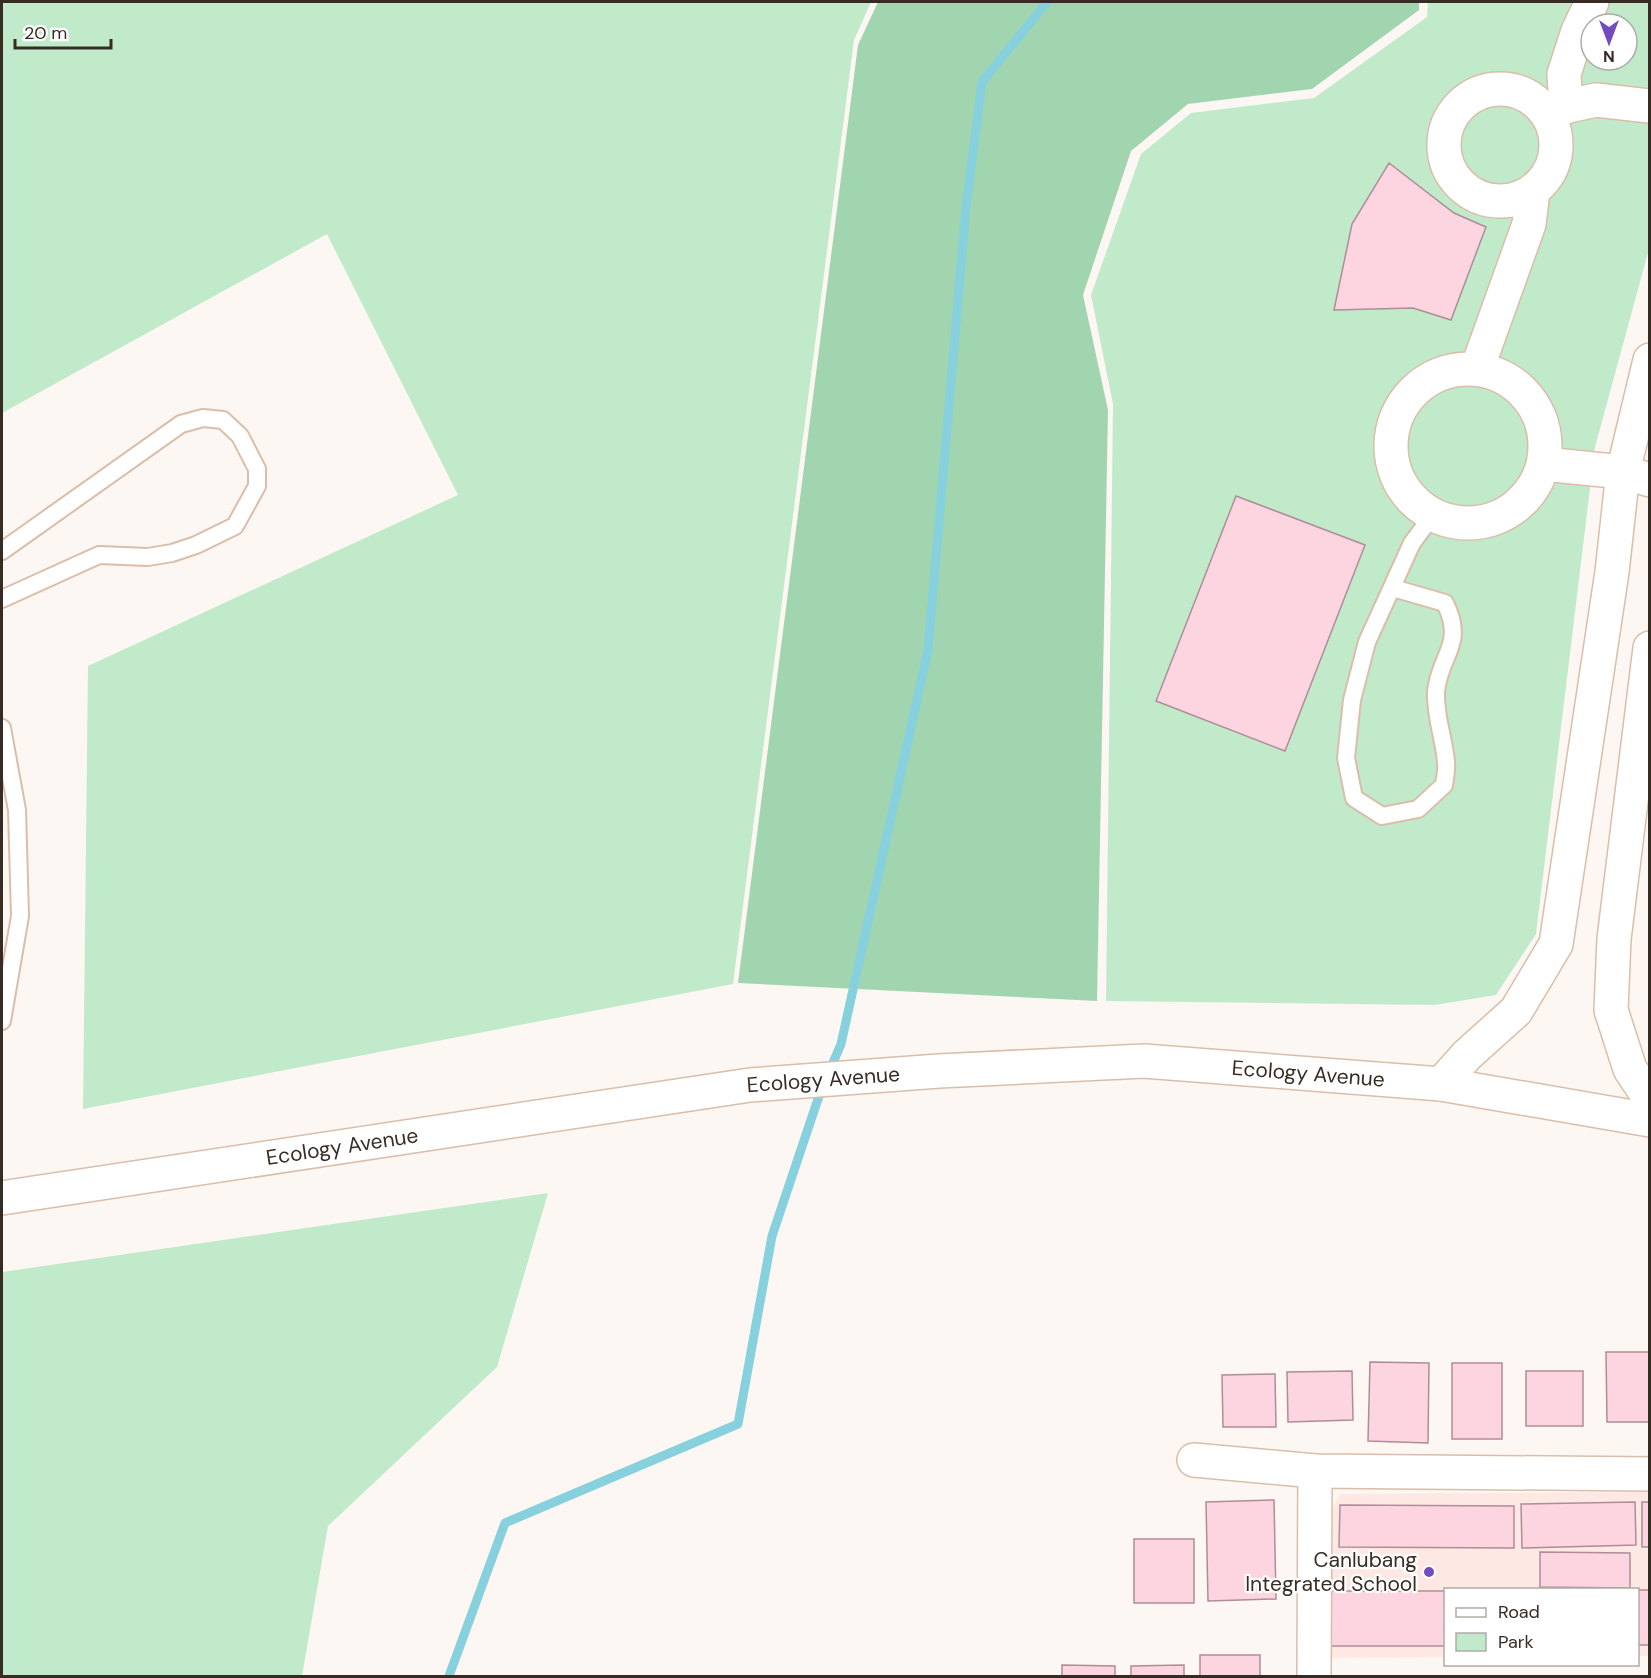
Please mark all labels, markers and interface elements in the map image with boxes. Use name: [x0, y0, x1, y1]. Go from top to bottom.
scale bar: [15, 12, 111, 50]
north arrow: [1579, 12, 1639, 72]
text: 20 m: [24, 21, 67, 45]
text: N: [1603, 46, 1615, 67]
street label: Ecology Avenue: [1231, 1054, 1386, 1094]
street label: Ecology Avenue: [746, 1060, 901, 1099]
street label: Ecology Avenue: [264, 1121, 420, 1172]
place label: Canlubang Integrated School: [1245, 1546, 1417, 1598]
marker: Canlubang Integrated School: [1422, 1565, 1436, 1579]
legend: [1444, 1588, 1639, 1666]
text: Road: [1498, 1600, 1540, 1624]
text: Park: [1498, 1630, 1534, 1654]

